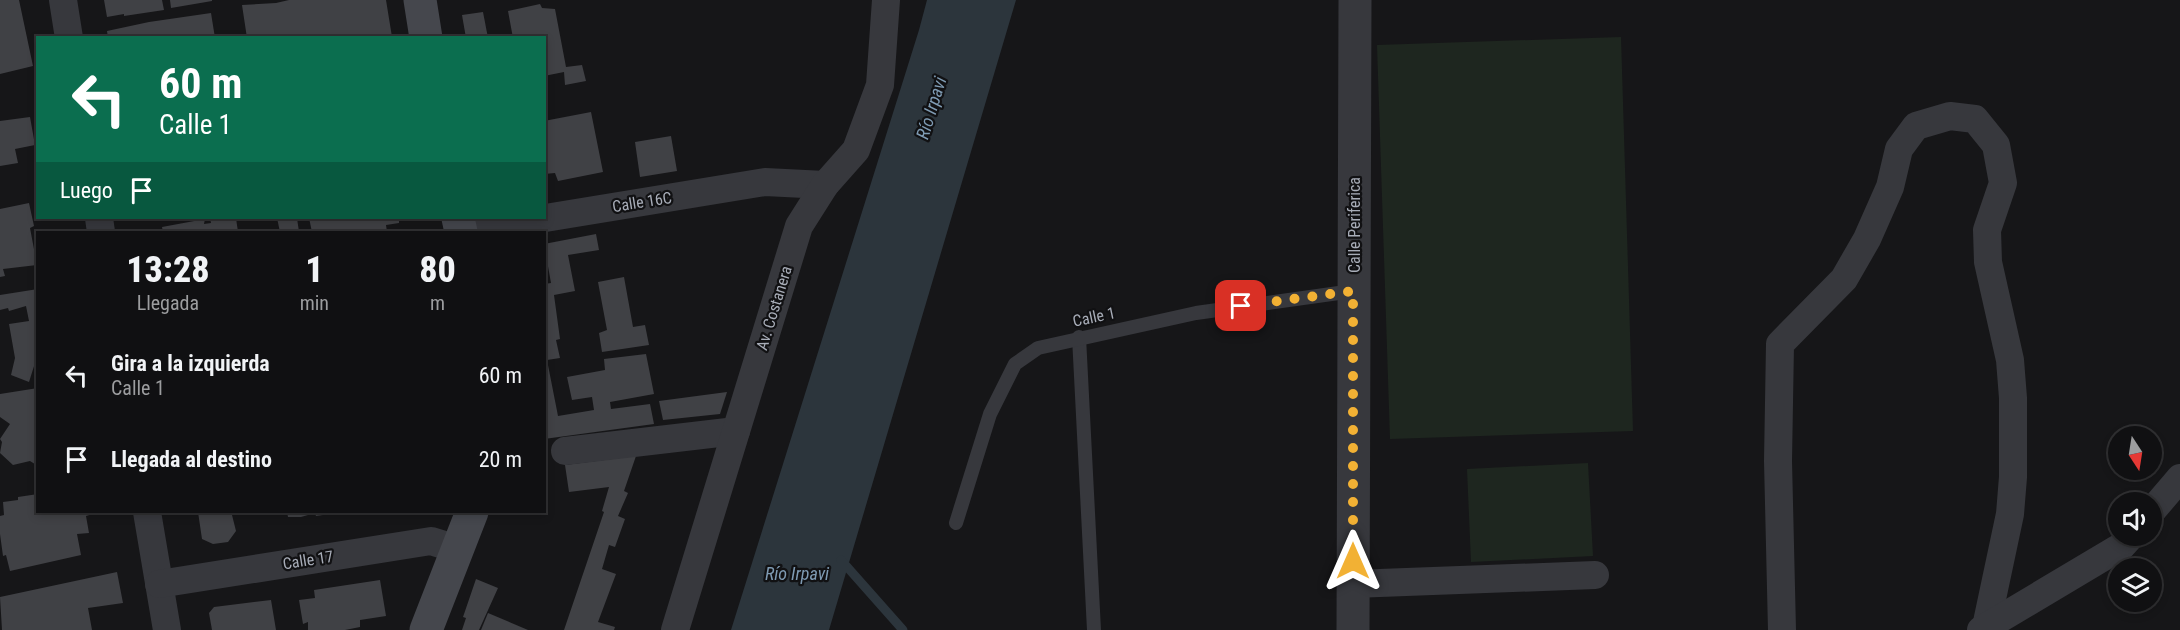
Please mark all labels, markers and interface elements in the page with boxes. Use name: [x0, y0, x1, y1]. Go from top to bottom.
text: 60 m: [159, 59, 242, 108]
icon: left: [60, 60, 138, 138]
water label: Río Irpavi: [912, 73, 951, 142]
text: Calle 1: [159, 109, 232, 141]
icon: arrive: [125, 174, 158, 207]
street label: Calle Periferica: [1345, 177, 1364, 273]
text: Luego: [60, 178, 113, 203]
street label: Calle 16C: [611, 188, 673, 216]
text: 13:28: [126, 249, 210, 291]
text: 1: [305, 249, 324, 291]
text: 80: [419, 249, 456, 291]
street label: Av. Costanera: [752, 264, 796, 352]
pin: [1215, 280, 1266, 331]
icon: arrive: [1224, 289, 1257, 322]
text: Llegada: [137, 291, 199, 315]
text: min: [300, 291, 329, 315]
text: m: [430, 291, 445, 315]
street label: Calle 1: [1071, 303, 1117, 331]
text: Gira a la izquierda: [111, 351, 270, 376]
icon: left: [60, 359, 93, 392]
text: 60 m: [479, 363, 522, 388]
text: Calle 1: [111, 376, 165, 400]
north arrow: [2108, 426, 2162, 480]
map controls: [2108, 426, 2162, 612]
icon: arrive: [60, 443, 93, 476]
text: Llegada al destino: [111, 447, 272, 472]
text: 20 m: [479, 447, 522, 472]
button: sound: [2108, 492, 2162, 546]
position arrow: [1321, 529, 1385, 593]
street label: Calle 17: [281, 547, 335, 573]
button: layers: [2108, 558, 2162, 612]
water label: Río Irpavi: [765, 563, 830, 584]

